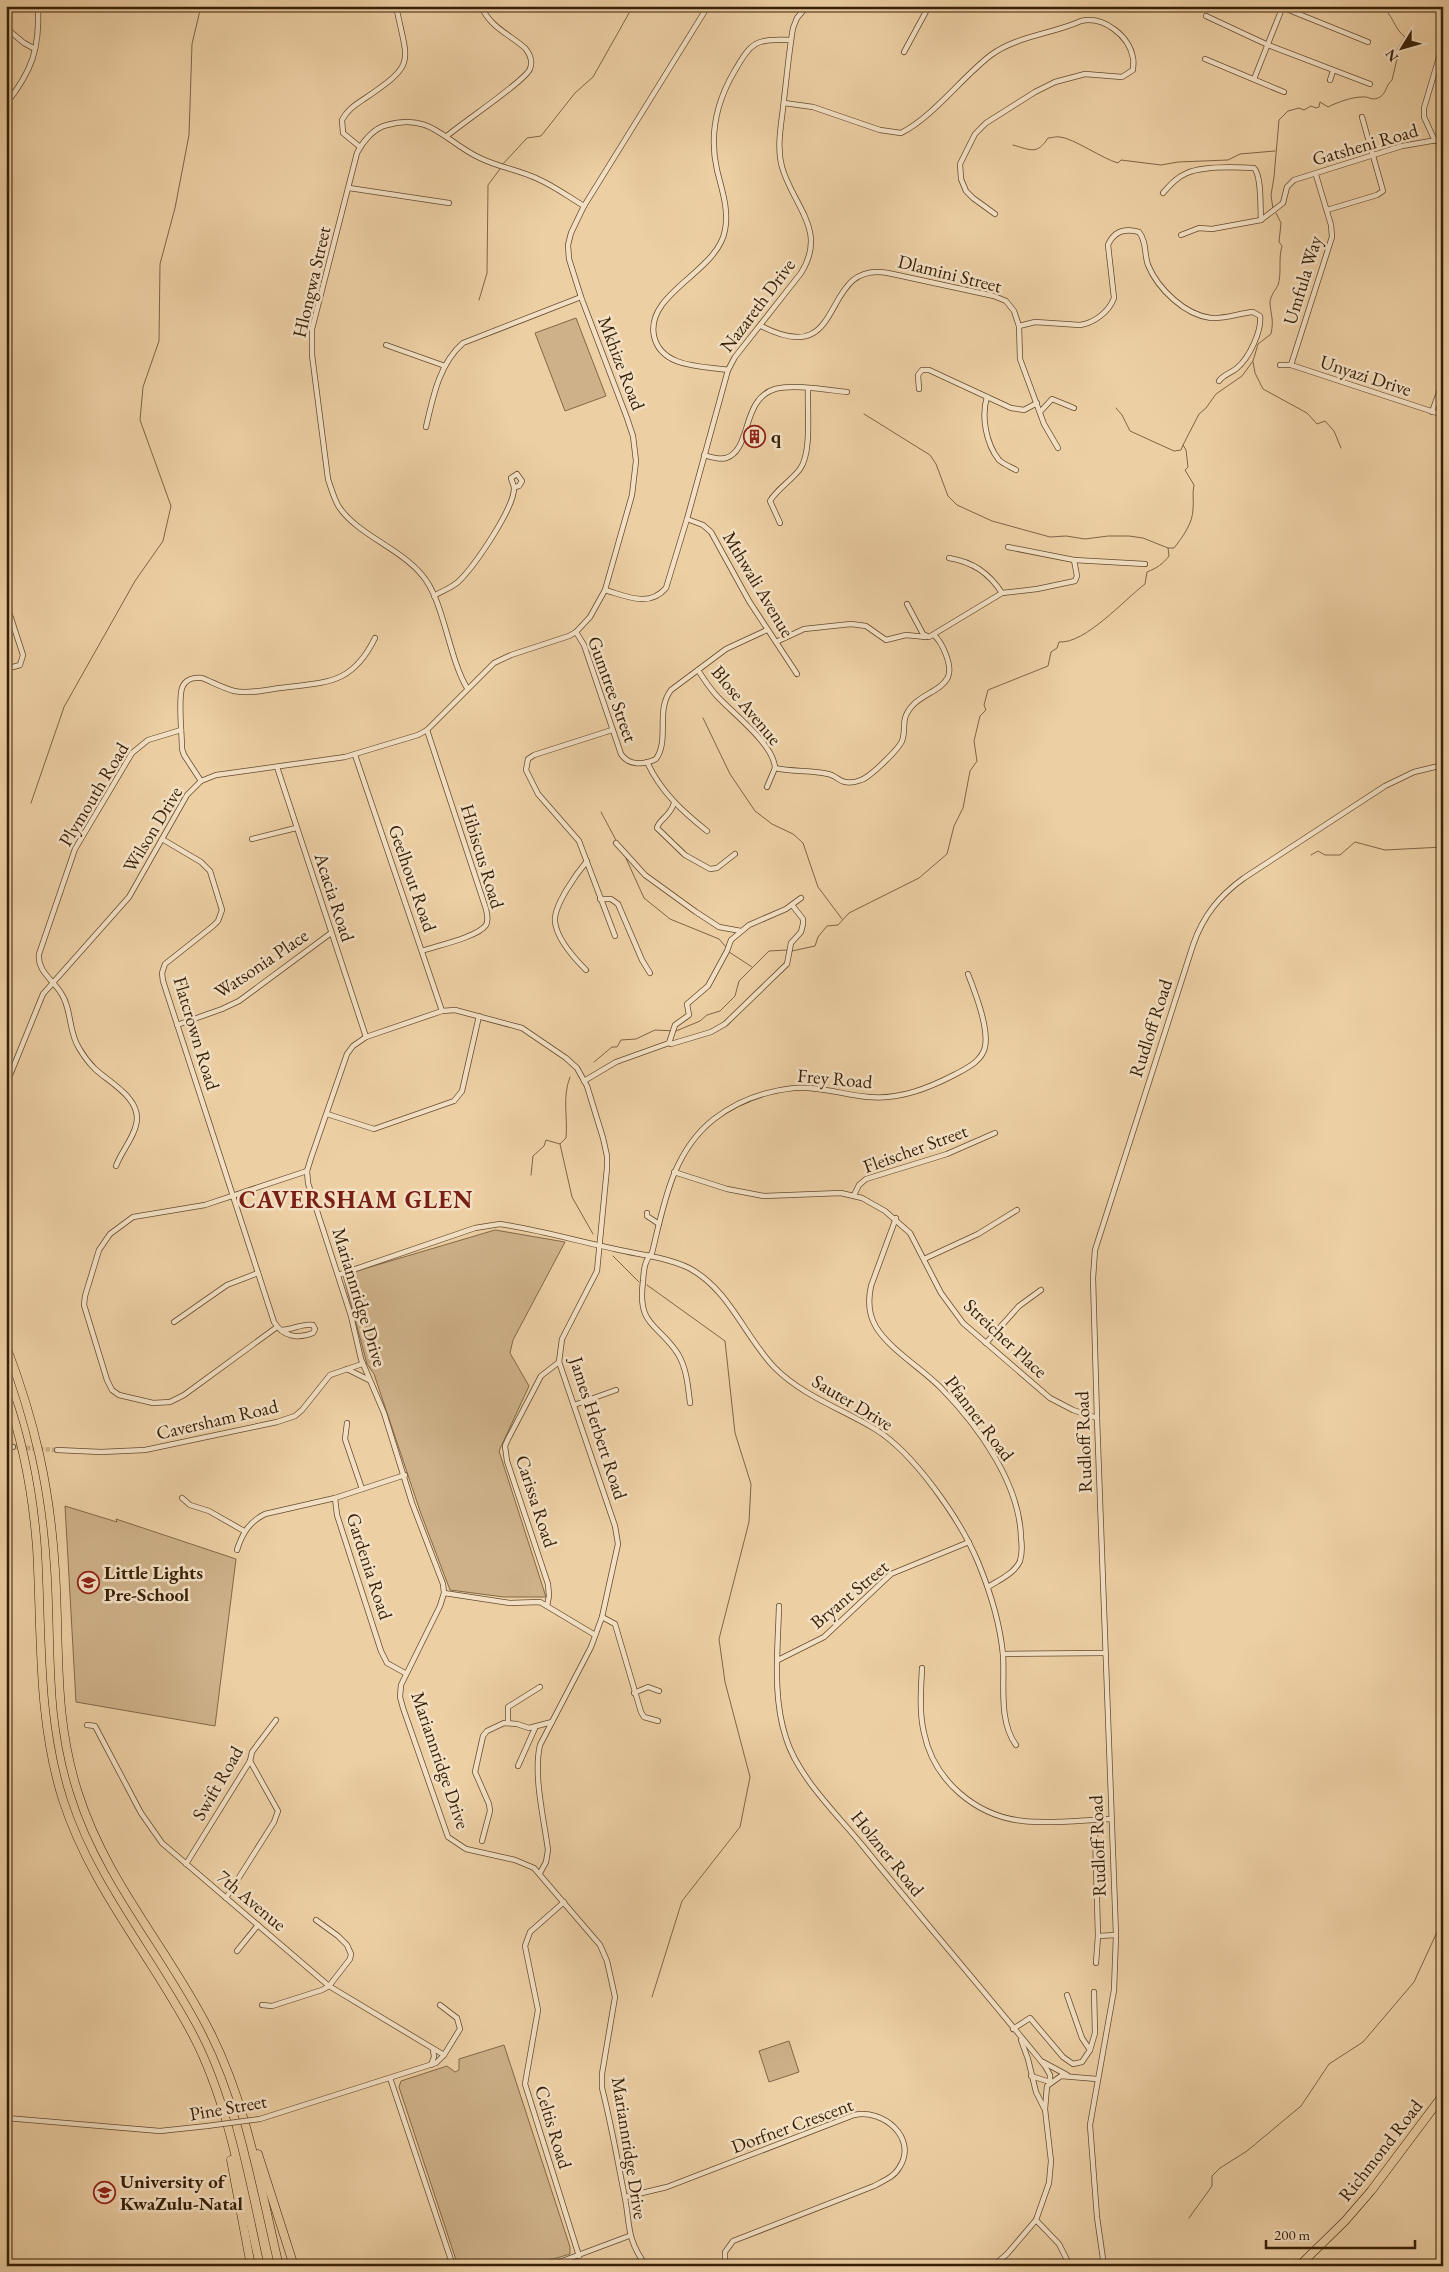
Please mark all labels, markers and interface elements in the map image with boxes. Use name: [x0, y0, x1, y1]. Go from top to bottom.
north arrow: [1376, 22, 1426, 72]
text: N: [1381, 45, 1402, 66]
street label: Gatsheni Road: [1309, 117, 1421, 172]
street label: Hlongwa Street: [287, 224, 336, 340]
street label: Umfula Way: [1277, 232, 1328, 328]
street label: Dlamini Street: [895, 249, 1004, 298]
street label: Nazareth Drive: [714, 253, 801, 357]
street label: Mkhize Road: [592, 313, 651, 414]
street label: Unyazi Drive: [1317, 349, 1415, 402]
building icon: q: [743, 424, 767, 448]
place label: q: [771, 424, 782, 449]
street label: Mthwali Avenue: [717, 527, 800, 642]
street label: Gumtree Street: [582, 633, 643, 746]
street label: Blose Avenue: [706, 660, 787, 751]
street label: Plymouth Road: [53, 737, 134, 851]
street label: Wilson Drive: [117, 782, 188, 877]
street label: Hibiscus Road: [455, 801, 510, 912]
street label: Geelhout Road: [383, 821, 443, 935]
street label: Acacia Road: [308, 849, 361, 945]
street label: Watsonia Place: [209, 923, 313, 1004]
street label: Flatcrown Road: [167, 973, 226, 1093]
street label: Rudloff Road: [1123, 976, 1178, 1080]
street label: Frey Road: [796, 1063, 874, 1094]
street label: Fleischer Street: [860, 1118, 971, 1179]
district label: CAVERSHAM GLEN: [239, 1184, 473, 1215]
street label: Mariannridge Drive: [327, 1225, 392, 1369]
street label: Streicher Place: [958, 1293, 1053, 1384]
street label: James Herbert Road: [563, 1352, 633, 1503]
street label: Sauter Drive: [807, 1368, 898, 1436]
street label: Pfanner Road: [939, 1370, 1020, 1466]
street label: Rudloff Road: [1069, 1390, 1098, 1493]
street label: Caversham Road: [154, 1393, 281, 1446]
street label: Carissa Road: [510, 1452, 563, 1551]
street label: Gardenia Road: [341, 1510, 399, 1623]
street label: Bryant Street: [805, 1554, 894, 1634]
place label: Little Lights Pre-School: [104, 1560, 203, 1607]
school or university icon: Little Lights Pre-School: [76, 1571, 100, 1595]
street label: Mariannridge Drive: [405, 1688, 476, 1832]
street label: Swift Road: [186, 1741, 249, 1825]
street label: Rudloff Road: [1083, 1794, 1112, 1897]
street label: Holzner Road: [845, 1805, 930, 1902]
street label: 7th Avenue: [212, 1864, 292, 1937]
street label: Mariannridge Drive: [606, 2075, 653, 2221]
street label: Celtis Road: [529, 2082, 578, 2172]
street label: Pine Street: [187, 2088, 269, 2127]
street label: Dorfner Crescent: [728, 2092, 857, 2159]
street label: Richmond Road: [1333, 2094, 1428, 2207]
place label: University of KwaZulu-Natal: [120, 2169, 244, 2216]
school or university icon: University of KwaZulu-Natal: [92, 2180, 116, 2204]
scale bar: [1266, 2217, 1415, 2249]
text: 200 m: [1274, 2225, 1311, 2244]

